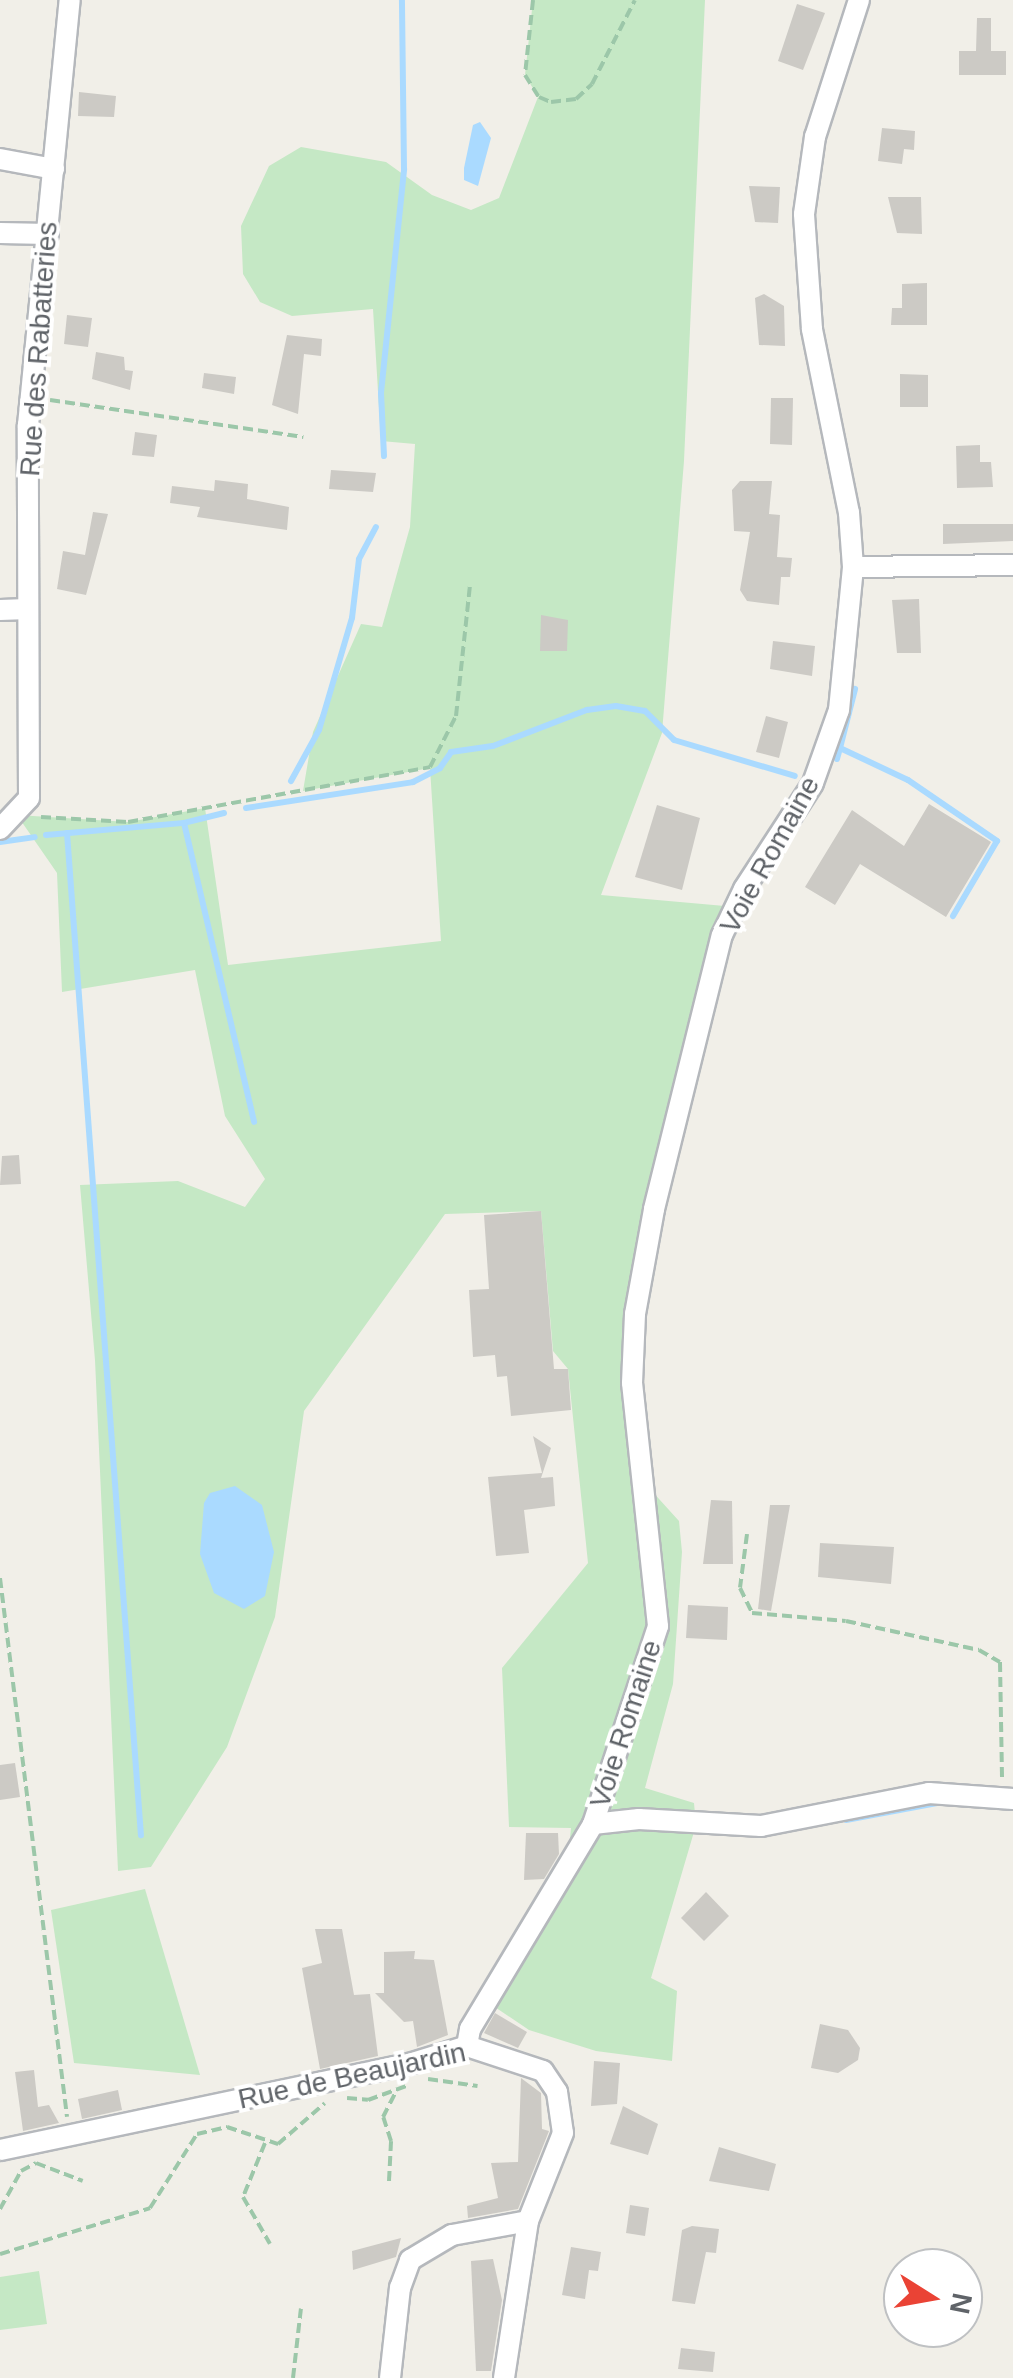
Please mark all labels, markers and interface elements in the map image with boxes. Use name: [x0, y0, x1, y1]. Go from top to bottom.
street label: Rue des Rabatteries: [13, 221, 65, 477]
street label: Voie Romaine: [713, 771, 827, 939]
street label: Voie Romaine: [583, 1636, 669, 1812]
street label: Rue de Beaujardin: [235, 2035, 469, 2117]
north arrow: [883, 2248, 983, 2348]
text: N: [944, 2291, 978, 2316]

